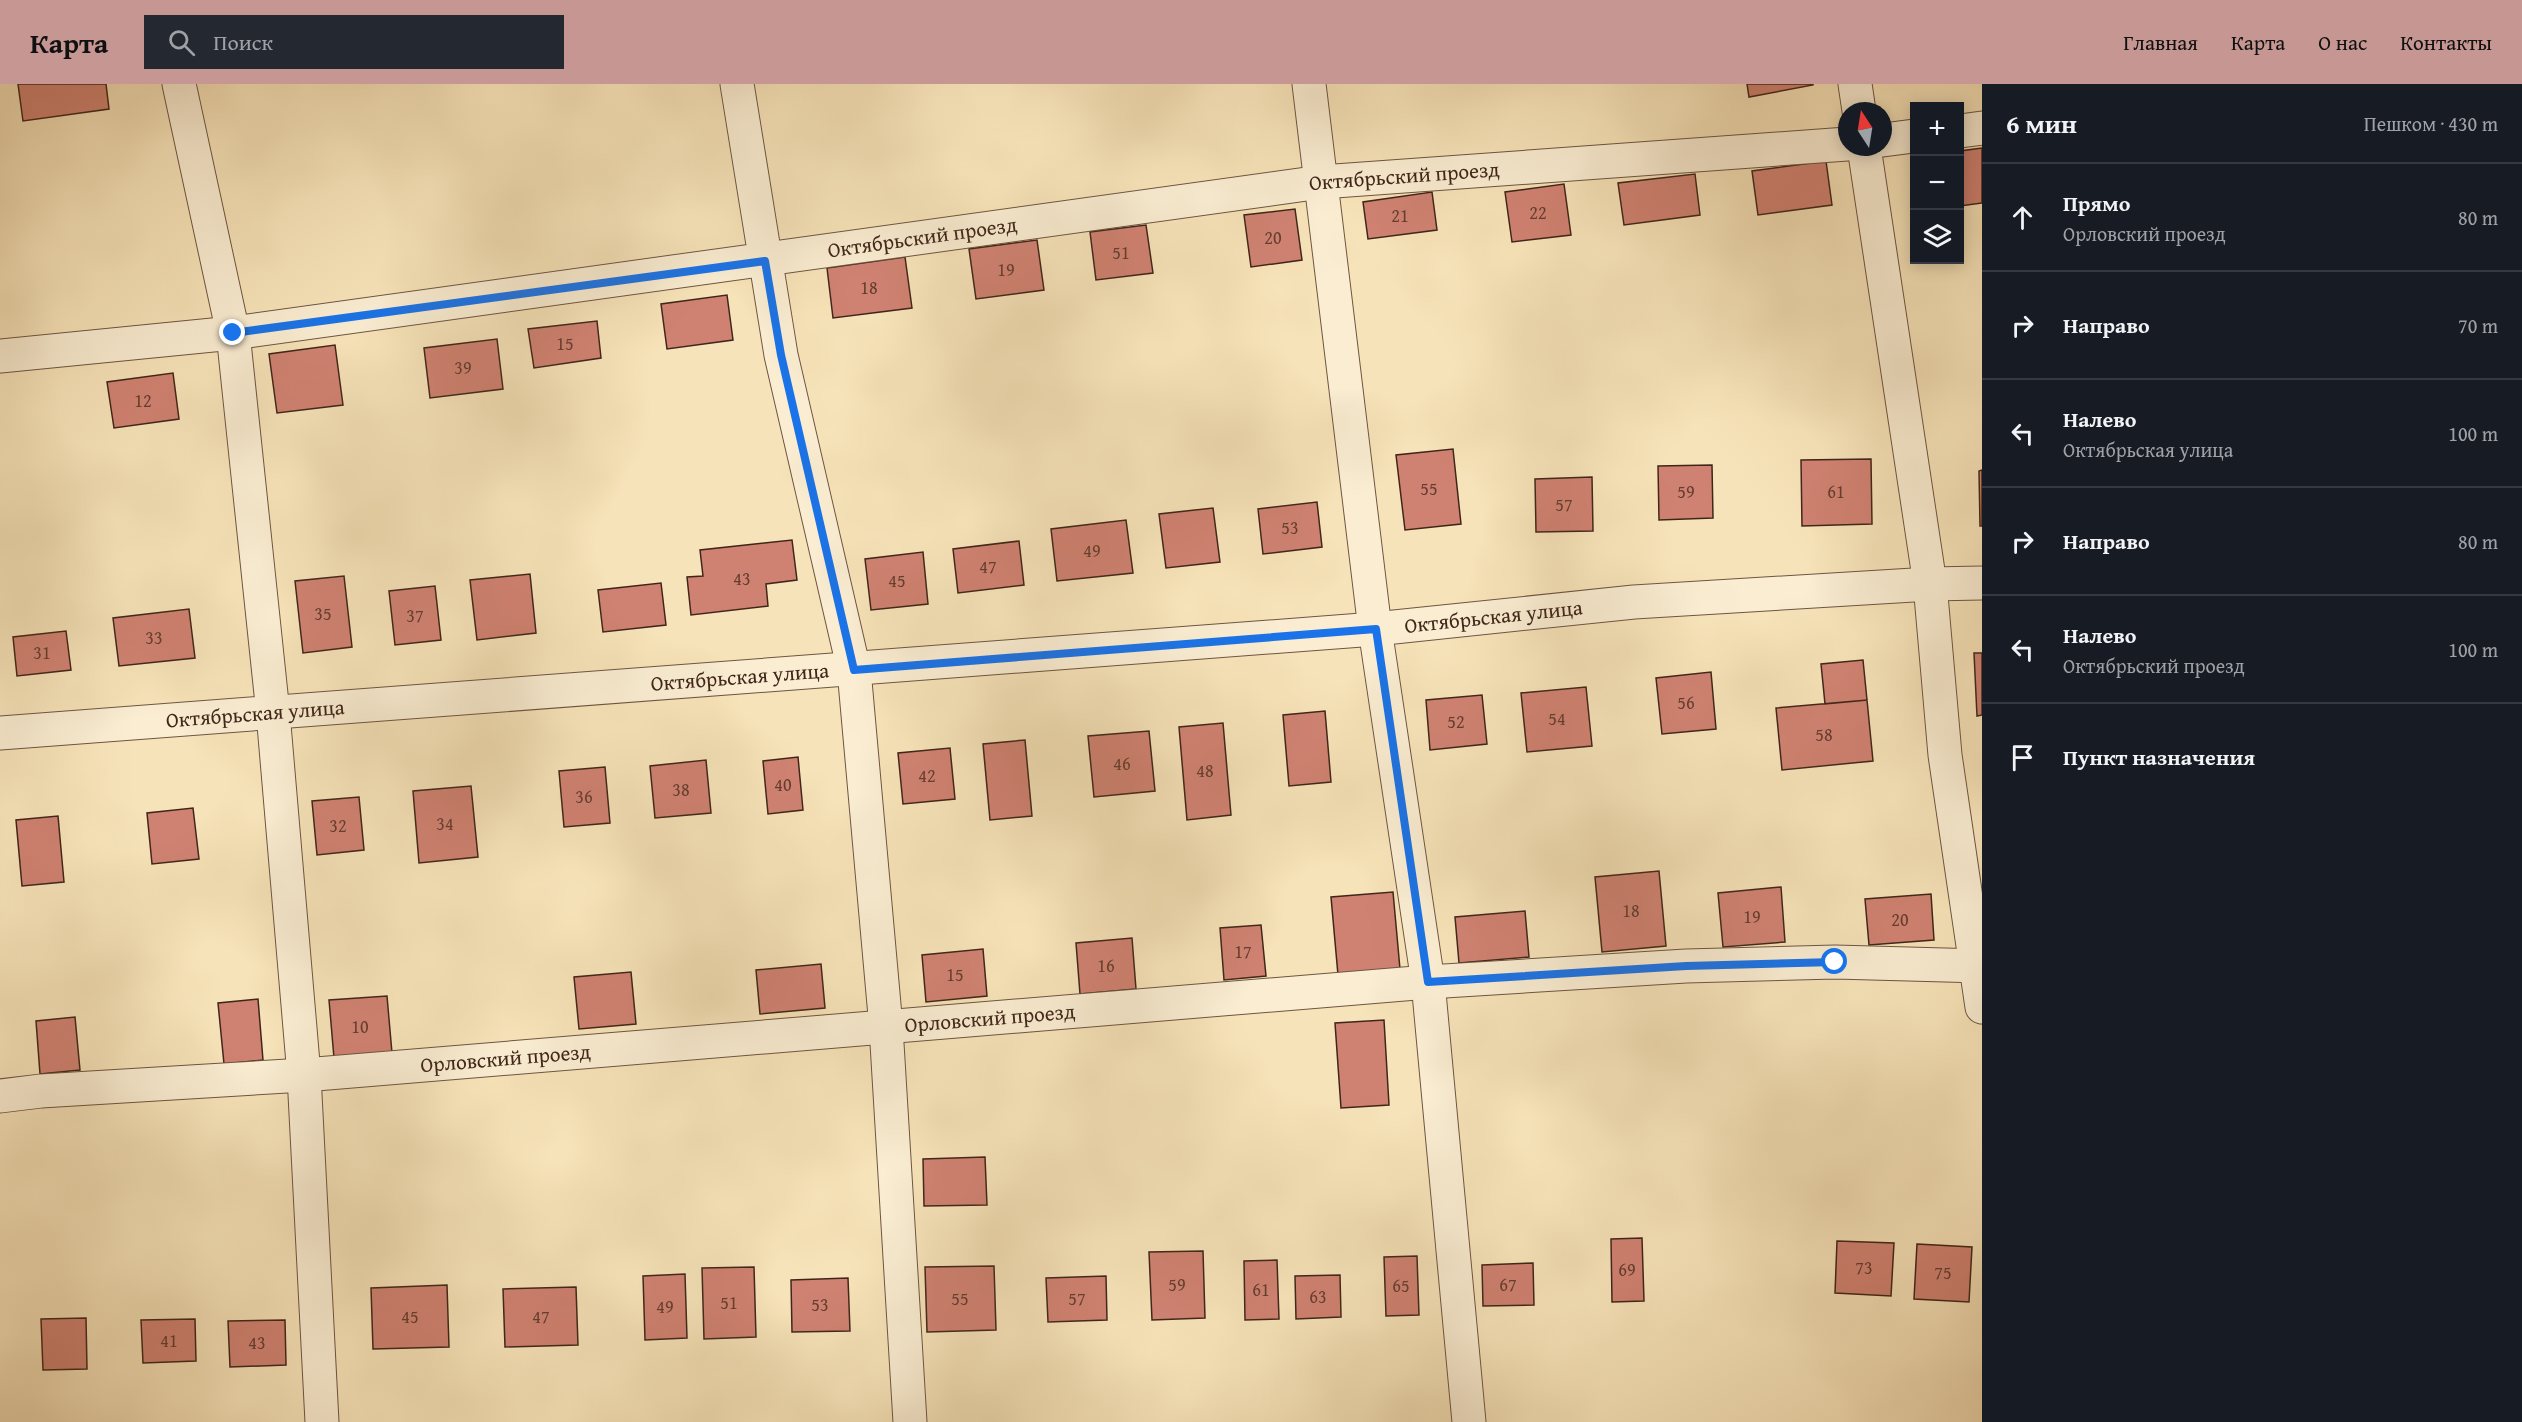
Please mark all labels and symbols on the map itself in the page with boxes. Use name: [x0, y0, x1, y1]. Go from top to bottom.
north arrow: [1838, 102, 1892, 156]
street label: Октябрьский проезд: [1307, 153, 1501, 199]
house number: 22: [1529, 199, 1547, 226]
house number: 21: [1391, 202, 1409, 229]
street label: Октябрьский проезд: [826, 208, 1019, 265]
house number: 20: [1264, 224, 1282, 251]
house number: 51: [1112, 239, 1130, 266]
house number: 19: [997, 256, 1015, 283]
house number: 18: [860, 274, 878, 301]
route end: [219, 319, 245, 345]
house number: 15: [556, 330, 574, 357]
house number: 39: [454, 354, 472, 381]
house number: 12: [134, 387, 152, 414]
house number: 55: [1420, 475, 1438, 502]
house number: 59: [1677, 478, 1695, 505]
house number: 61: [1827, 478, 1845, 505]
house number: 57: [1555, 491, 1573, 518]
house number: 53: [1281, 514, 1299, 541]
house number: 49: [1083, 537, 1101, 564]
house number: 47: [979, 553, 997, 580]
house number: 43: [733, 565, 751, 592]
house number: 45: [888, 567, 906, 594]
street label: Октябрьская улица: [1403, 591, 1584, 641]
house number: 35: [314, 600, 332, 627]
house number: 37: [406, 602, 424, 629]
house number: 33: [145, 624, 163, 651]
house number: 31: [33, 639, 51, 666]
street label: Октябрьская улица: [649, 654, 830, 699]
house number: 56: [1677, 689, 1695, 716]
street label: Октябрьская улица: [165, 691, 346, 735]
house number: 54: [1548, 705, 1566, 732]
house number: 52: [1447, 708, 1465, 735]
house number: 58: [1815, 721, 1833, 748]
house number: 46: [1113, 750, 1131, 777]
house number: 48: [1196, 757, 1214, 784]
house number: 42: [918, 762, 936, 789]
house number: 40: [774, 771, 792, 798]
house number: 38: [672, 776, 690, 803]
house number: 36: [575, 783, 593, 810]
house number: 34: [436, 810, 454, 837]
house number: 32: [329, 812, 347, 839]
house number: 18: [1622, 897, 1640, 924]
house number: 19: [1743, 903, 1761, 930]
house number: 20: [1891, 906, 1909, 933]
house number: 17: [1234, 938, 1252, 965]
route start: [1821, 948, 1847, 974]
house number: 16: [1097, 952, 1115, 979]
house number: 15: [946, 961, 964, 988]
street label: Орловский проезд: [903, 995, 1077, 1040]
house number: 10: [351, 1013, 369, 1040]
street label: Орловский проезд: [419, 1035, 592, 1080]
house number: 73: [1855, 1254, 1873, 1281]
house number: 69: [1618, 1256, 1636, 1283]
house number: 75: [1934, 1259, 1952, 1286]
house number: 59: [1168, 1271, 1186, 1298]
house number: 67: [1499, 1271, 1517, 1298]
house number: 65: [1392, 1272, 1410, 1299]
house number: 61: [1252, 1276, 1270, 1303]
house number: 63: [1309, 1283, 1327, 1310]
house number: 55: [951, 1285, 969, 1312]
house number: 57: [1068, 1285, 1086, 1312]
house number: 51: [720, 1289, 738, 1316]
house number: 53: [811, 1291, 829, 1318]
house number: 49: [656, 1293, 674, 1320]
house number: 45: [401, 1303, 419, 1330]
house number: 47: [532, 1303, 550, 1330]
house number: 41: [160, 1327, 178, 1354]
house number: 43: [248, 1329, 266, 1356]

